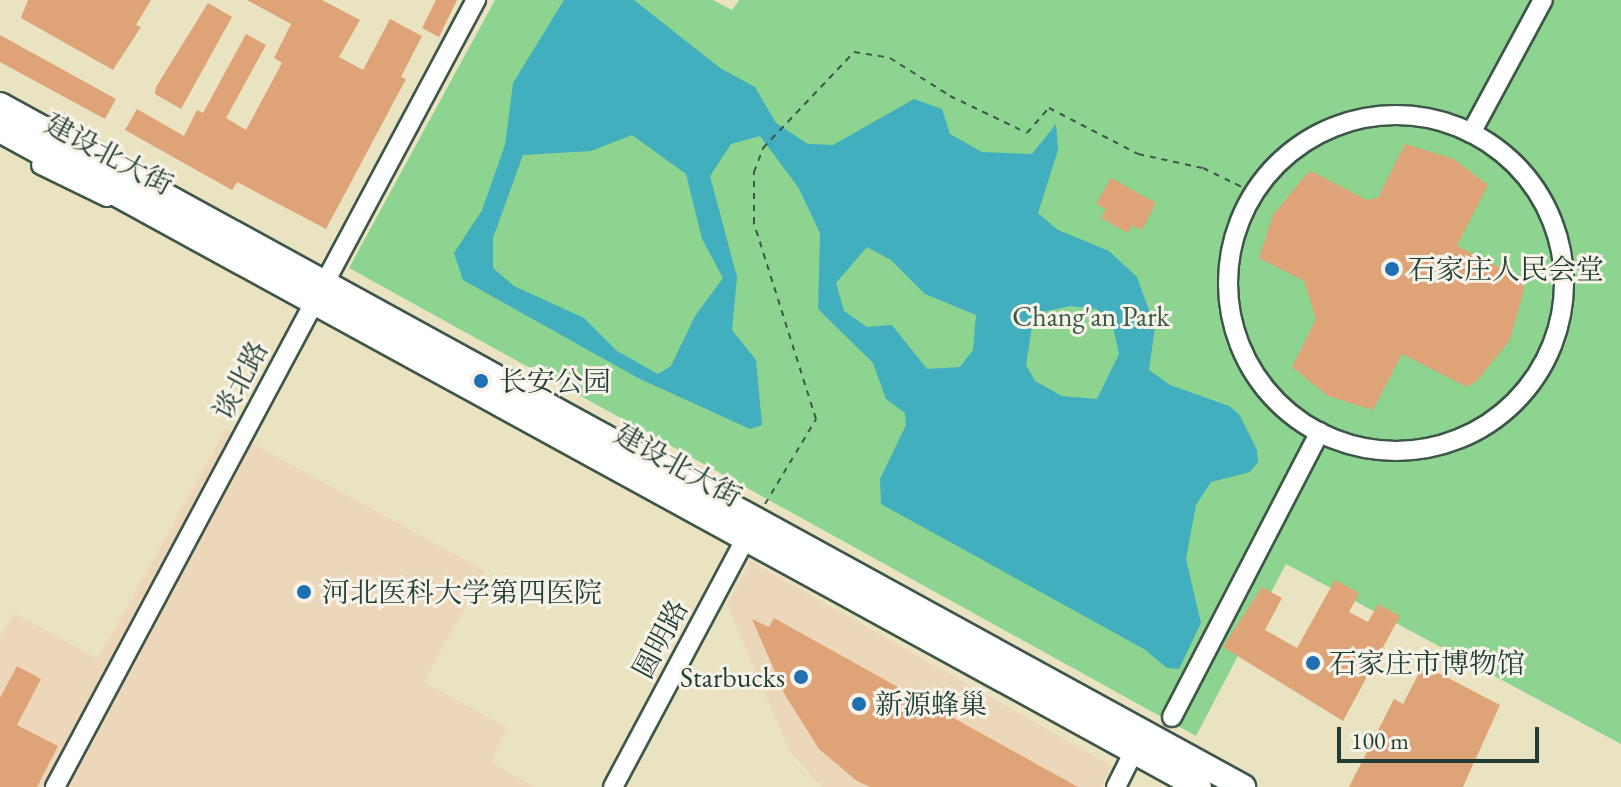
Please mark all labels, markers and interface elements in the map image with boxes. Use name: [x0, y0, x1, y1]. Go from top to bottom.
street label: 建设北大街: [39, 106, 179, 202]
place label: 石家庄人民会堂: [1408, 252, 1604, 286]
marker: 石家庄人民会堂: [1383, 260, 1401, 278]
park label: Chang'an Park: [1012, 299, 1170, 333]
street label: 谈北路: [205, 335, 275, 425]
place label: 长安公园: [499, 364, 611, 398]
marker: 长安公园: [470, 370, 492, 392]
street label: 建设北大街: [609, 416, 747, 514]
place label: 河北医科大学第四医院: [322, 575, 602, 609]
marker: 河北医科大学第四医院: [293, 581, 315, 603]
street label: 圆明路: [625, 594, 695, 684]
place label: 石家庄市博物馆: [1329, 646, 1525, 680]
marker: 石家庄市博物馆: [1304, 654, 1322, 672]
place label: Starbucks: [680, 660, 785, 694]
marker: Starbucks: [792, 668, 810, 686]
place label: 新源蜂巢: [875, 687, 987, 721]
marker: 新源蜂巢: [850, 695, 868, 713]
scale bar: [1341, 711, 1543, 761]
text: 100 m: [1351, 725, 1409, 756]

